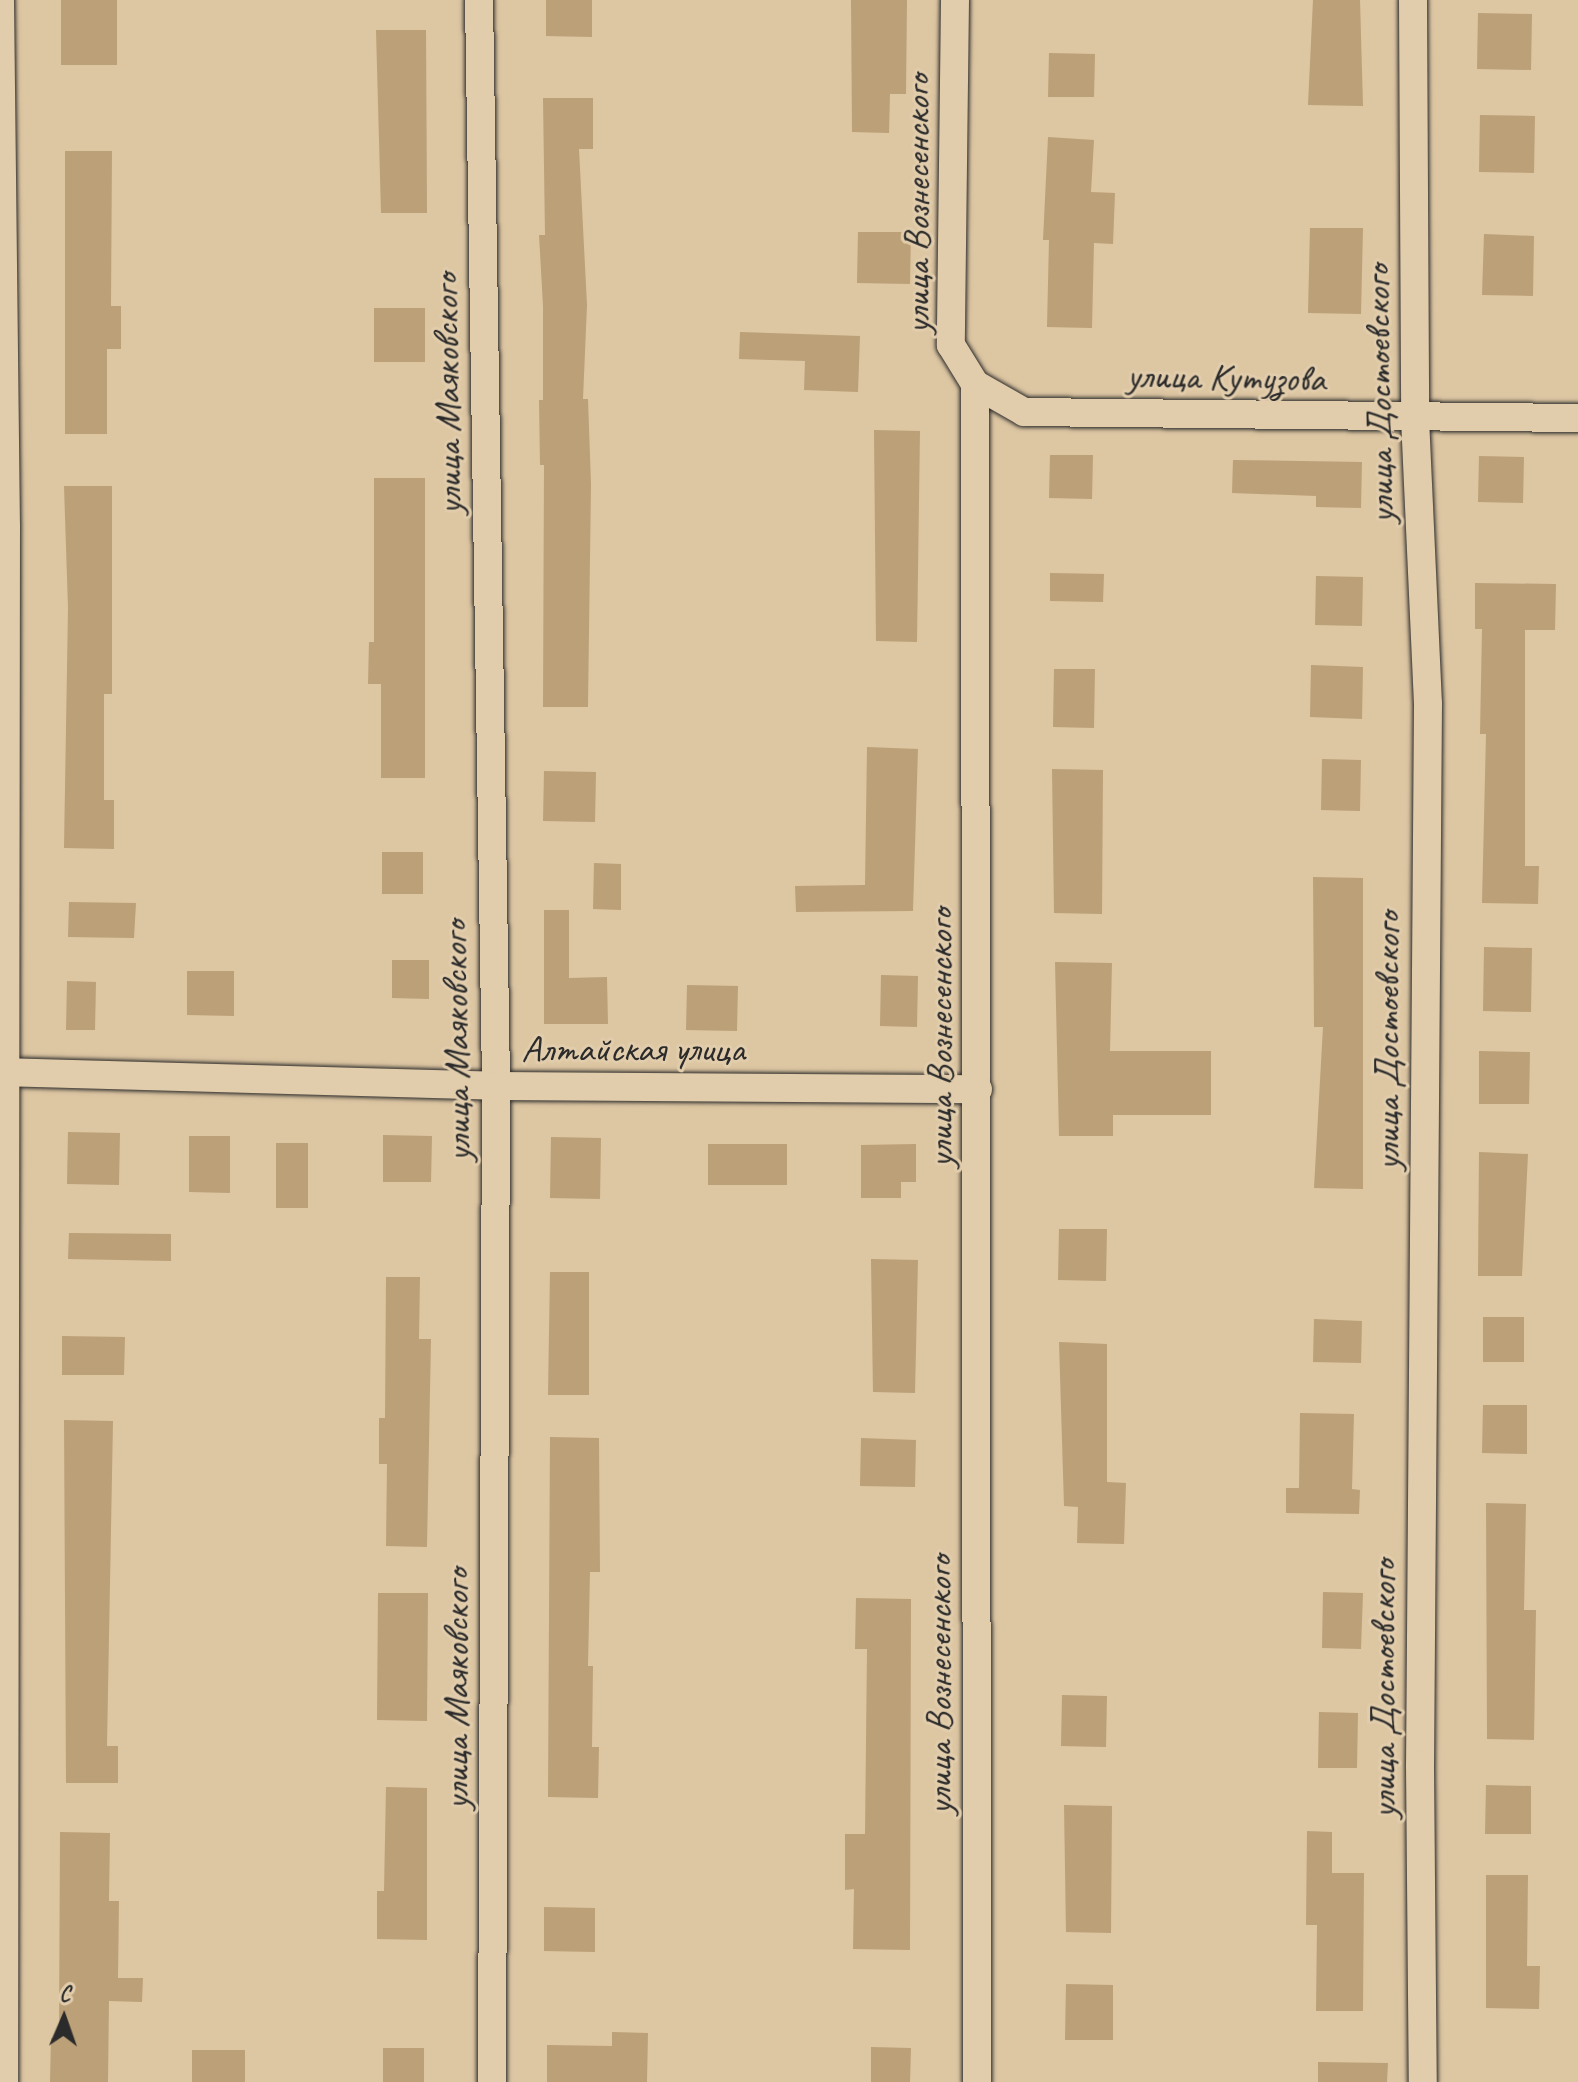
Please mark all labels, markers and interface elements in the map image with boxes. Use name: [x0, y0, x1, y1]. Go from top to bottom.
street label: улица Вознесенского: [894, 74, 940, 334]
street label: улица Достоевского: [1354, 263, 1404, 525]
street label: улица Маяковского: [422, 273, 472, 515]
street label: улица Кутузова: [1126, 352, 1326, 402]
street label: улица Вознесенского: [917, 908, 963, 1168]
street label: улица Достоевского: [1364, 910, 1410, 1172]
street label: улица Маяковского: [431, 920, 481, 1162]
street label: Алтайская улица: [520, 1026, 746, 1072]
street label: улица Вознесенского: [916, 1555, 962, 1815]
street label: улица Достоевского: [1360, 1558, 1406, 1820]
street label: улица Маяковского: [433, 1568, 479, 1810]
north arrow: [24, 1978, 104, 2058]
text: С: [59, 1980, 71, 2008]

